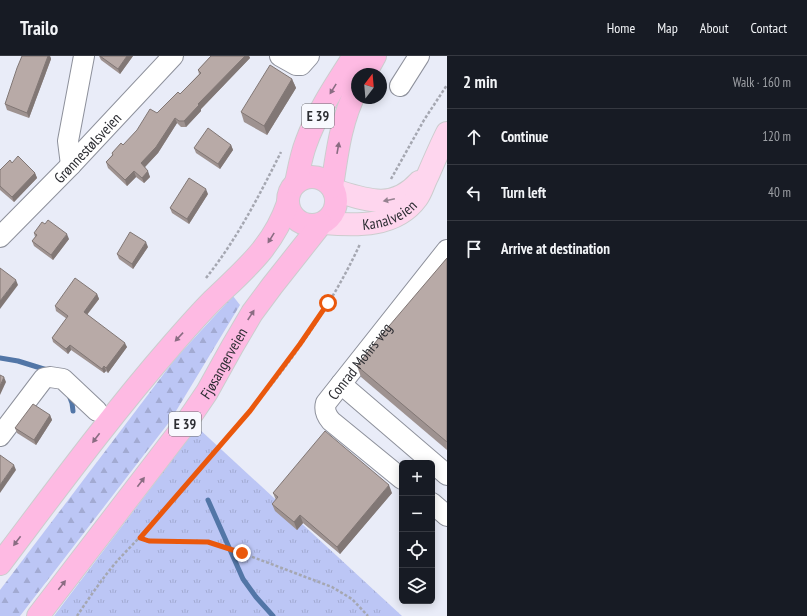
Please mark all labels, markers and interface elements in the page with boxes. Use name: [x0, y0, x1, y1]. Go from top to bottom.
text: Trailo: [20, 16, 58, 40]
text: Home: [607, 19, 635, 37]
text: Map: [657, 19, 678, 37]
text: About: [700, 19, 729, 37]
text: Contact: [751, 19, 787, 37]
north arrow: [351, 68, 387, 104]
text: 2 min: [463, 71, 497, 93]
text: Walk · 160 m: [733, 74, 791, 91]
one-way arrow: [329, 84, 337, 94]
road number: E 39: [302, 104, 334, 128]
street label: Grønnestølsveien: [49, 108, 125, 187]
icon: ahead: [463, 126, 485, 148]
text: Continue: [501, 127, 548, 146]
text: 120 m: [762, 128, 791, 145]
one-way arrow: [335, 142, 341, 155]
icon: left: [463, 182, 485, 204]
text: Turn left: [501, 183, 546, 202]
text: 40 m: [768, 184, 791, 201]
street label: Kanalveien: [361, 196, 420, 234]
one-way arrow: [383, 197, 395, 203]
one-way arrow: [267, 232, 274, 244]
icon: arrive: [463, 238, 485, 260]
text: Arrive at destination: [501, 239, 610, 258]
route start: [319, 294, 337, 312]
one-way arrow: [247, 310, 255, 321]
street label: Conrad Mohrs veg: [323, 319, 396, 403]
street label: Fjøsangerveien: [196, 324, 251, 402]
one-way arrow: [174, 332, 183, 343]
road number: E 39: [169, 412, 201, 436]
one-way arrow: [92, 432, 100, 443]
map controls: [399, 460, 435, 604]
button: +: [399, 460, 435, 496]
one-way arrow: [137, 476, 145, 487]
button: −: [399, 496, 435, 532]
button: locate: [399, 532, 435, 568]
one-way arrow: [13, 536, 22, 547]
route end: [233, 544, 251, 562]
button: layers: [399, 568, 435, 604]
one-way arrow: [57, 580, 65, 590]

